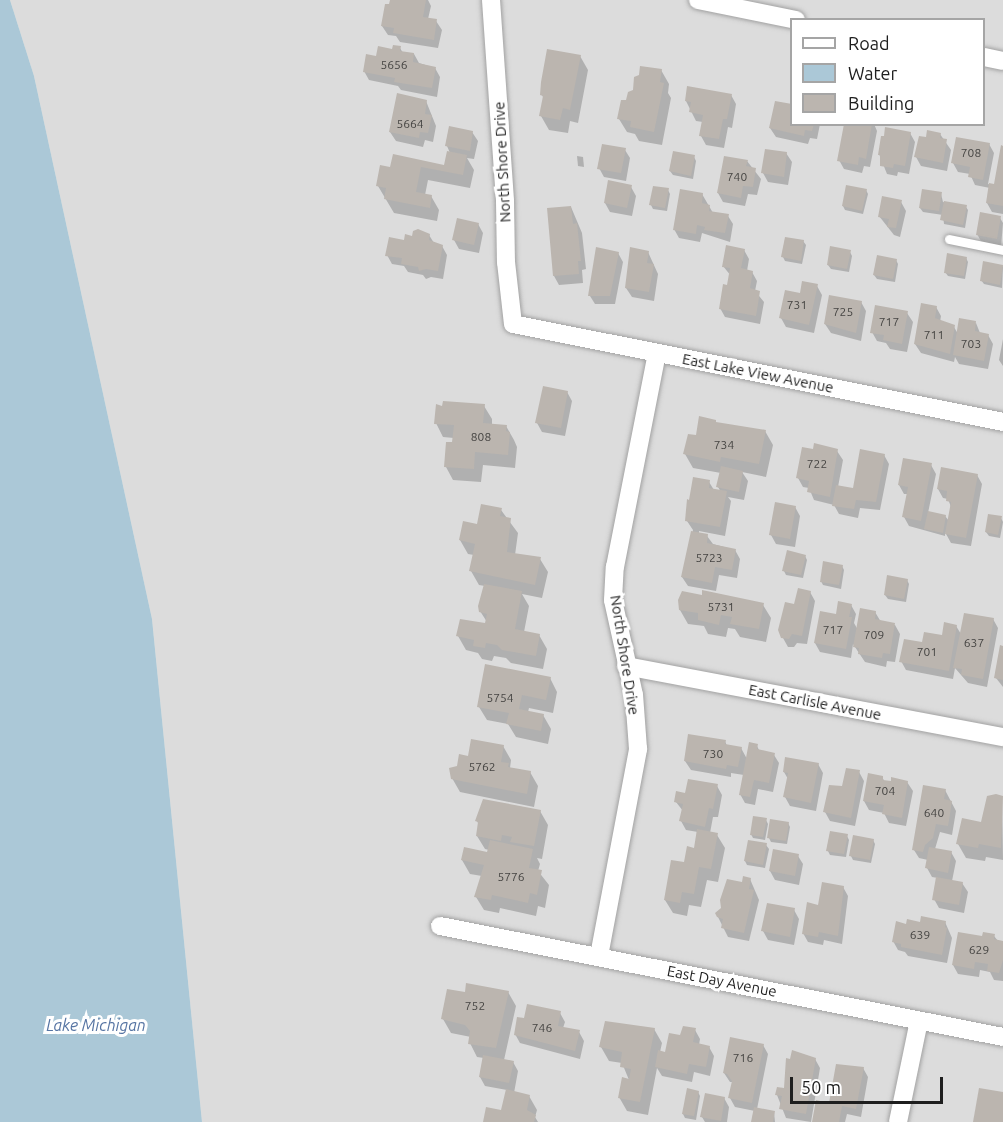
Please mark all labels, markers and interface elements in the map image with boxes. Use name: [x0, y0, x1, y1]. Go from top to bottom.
legend: [790, 18, 985, 126]
text: Road: [848, 33, 890, 53]
house number: 5656: [380, 58, 408, 72]
text: Water: [848, 63, 897, 83]
text: Building: [848, 93, 914, 113]
street label: North Shore Drive: [490, 101, 514, 223]
house number: 5664: [396, 117, 424, 131]
house number: 708: [961, 146, 981, 160]
house number: 740: [727, 170, 747, 184]
house number: 731: [787, 298, 807, 312]
house number: 725: [833, 305, 853, 319]
house number: 717: [879, 315, 899, 329]
house number: 711: [924, 328, 944, 342]
house number: 703: [961, 337, 981, 351]
street label: East Lake View Avenue: [681, 349, 835, 397]
house number: 808: [471, 430, 491, 444]
house number: 734: [714, 438, 734, 452]
house number: 722: [807, 457, 827, 471]
house number: 5723: [695, 551, 723, 565]
street label: North Shore Drive: [607, 594, 643, 716]
house number: 5731: [707, 600, 735, 614]
house number: 717: [823, 623, 843, 637]
house number: 709: [864, 628, 884, 642]
house number: 637: [964, 636, 984, 650]
house number: 701: [917, 645, 937, 659]
street label: East Carlisle Avenue: [747, 680, 883, 724]
house number: 5754: [486, 691, 514, 705]
house number: 730: [703, 747, 723, 761]
house number: 5762: [468, 760, 496, 774]
house number: 704: [875, 784, 895, 798]
house number: 640: [924, 806, 944, 820]
house number: 5776: [497, 870, 525, 884]
house number: 639: [910, 928, 930, 942]
house number: 629: [969, 943, 989, 957]
street label: East Day Avenue: [666, 962, 778, 1000]
house number: 752: [465, 999, 485, 1013]
water label: Lake Michigan: [46, 1015, 146, 1035]
house number: 746: [532, 1021, 552, 1035]
house number: 716: [733, 1051, 753, 1065]
scale bar: [793, 1065, 946, 1103]
text: 50 m: [801, 1077, 841, 1097]

